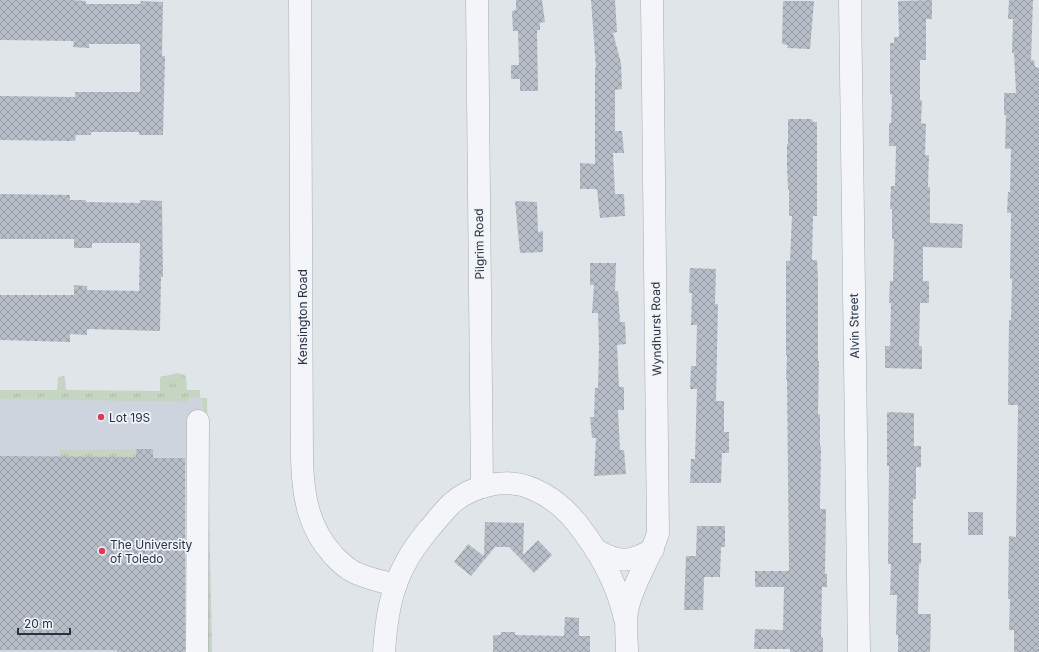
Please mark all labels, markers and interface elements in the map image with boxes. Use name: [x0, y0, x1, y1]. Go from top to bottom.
street label: Pilgrim Road: [471, 208, 487, 280]
street label: Kensington Road: [295, 269, 310, 365]
street label: Wyndhurst Road: [648, 282, 664, 376]
street label: Alvin Street: [846, 293, 862, 359]
place label: Lot 19S: [109, 410, 151, 425]
marker: Lot 19S: [96, 412, 106, 422]
place label: The University of Toledo: [110, 537, 193, 566]
marker: The University of Toledo: [97, 546, 107, 556]
scale bar: [18, 610, 70, 636]
text: 20 m: [24, 616, 53, 631]

